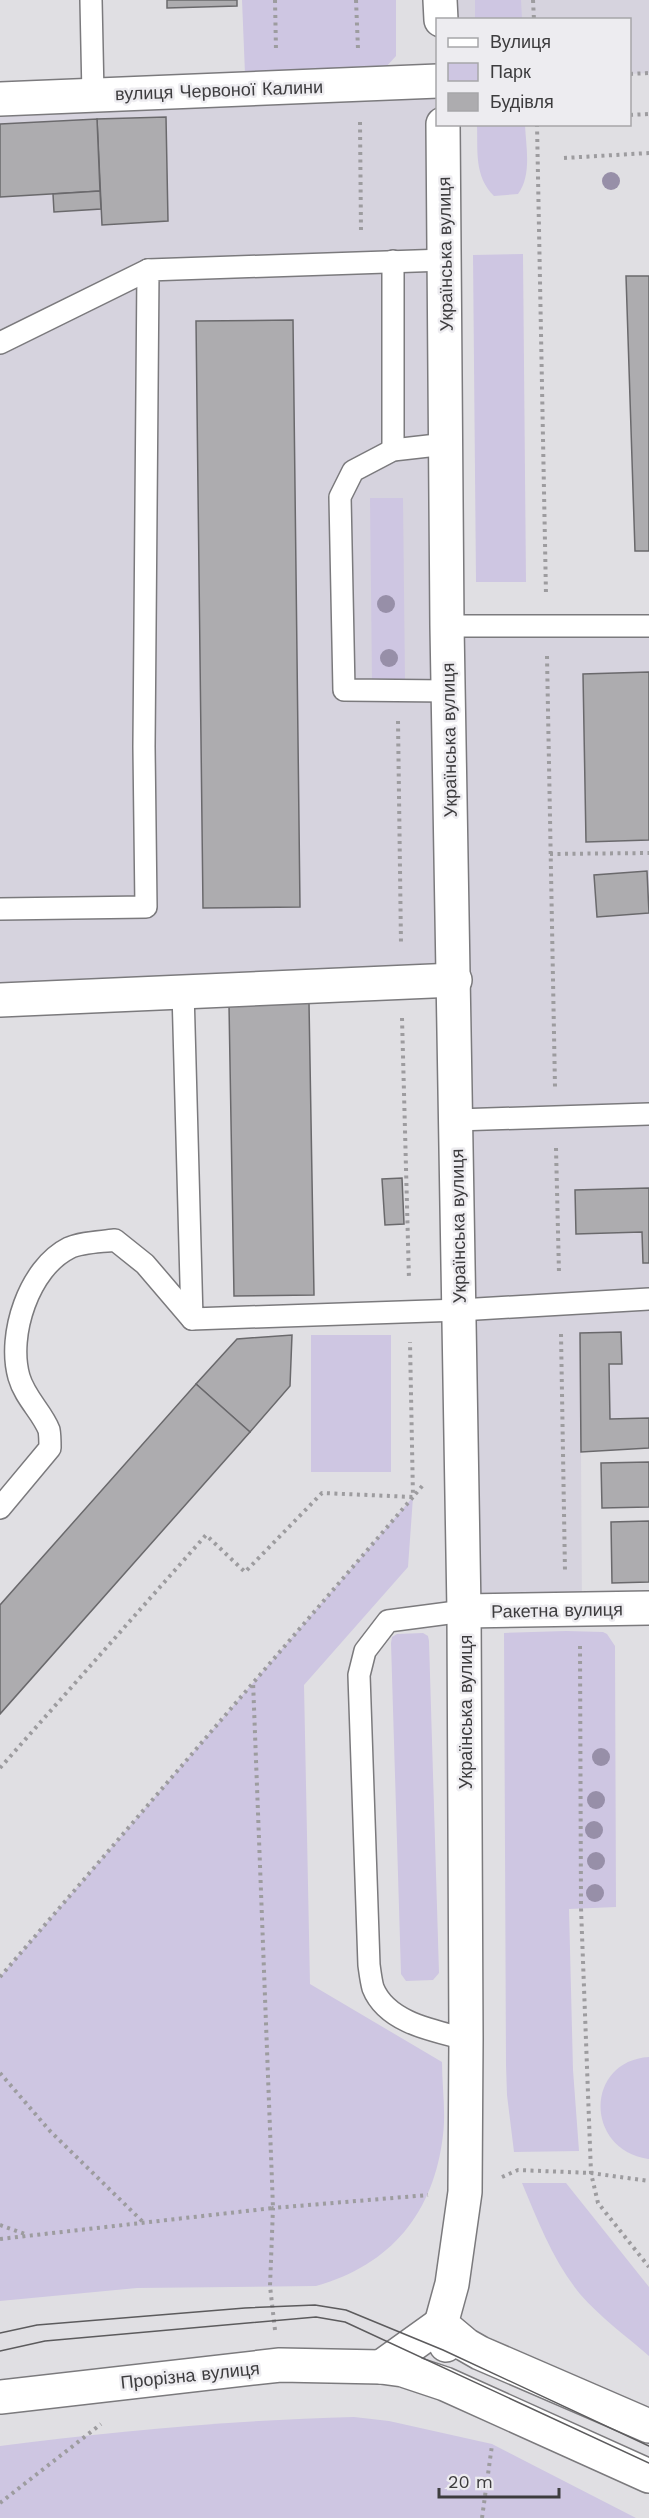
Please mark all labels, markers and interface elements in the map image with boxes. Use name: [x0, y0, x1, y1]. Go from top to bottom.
legend: [436, 18, 631, 126]
text: Вулиця: [490, 31, 551, 52]
text: Парк: [490, 61, 531, 82]
street label: вулиця Червоної Калини: [115, 76, 323, 104]
text: Будівля: [490, 91, 554, 112]
street label: Українська вулиця: [433, 177, 457, 331]
street label: Українська вулиця: [437, 663, 461, 817]
street label: Українська вулиця: [446, 1149, 470, 1303]
street label: Ракетна вулиця: [491, 1598, 623, 1622]
street label: Українська вулиця: [455, 1635, 476, 1789]
street label: Прорізна вулиця: [119, 2357, 261, 2393]
scale bar: [439, 2461, 559, 2499]
text: 20 m: [448, 2471, 493, 2492]

